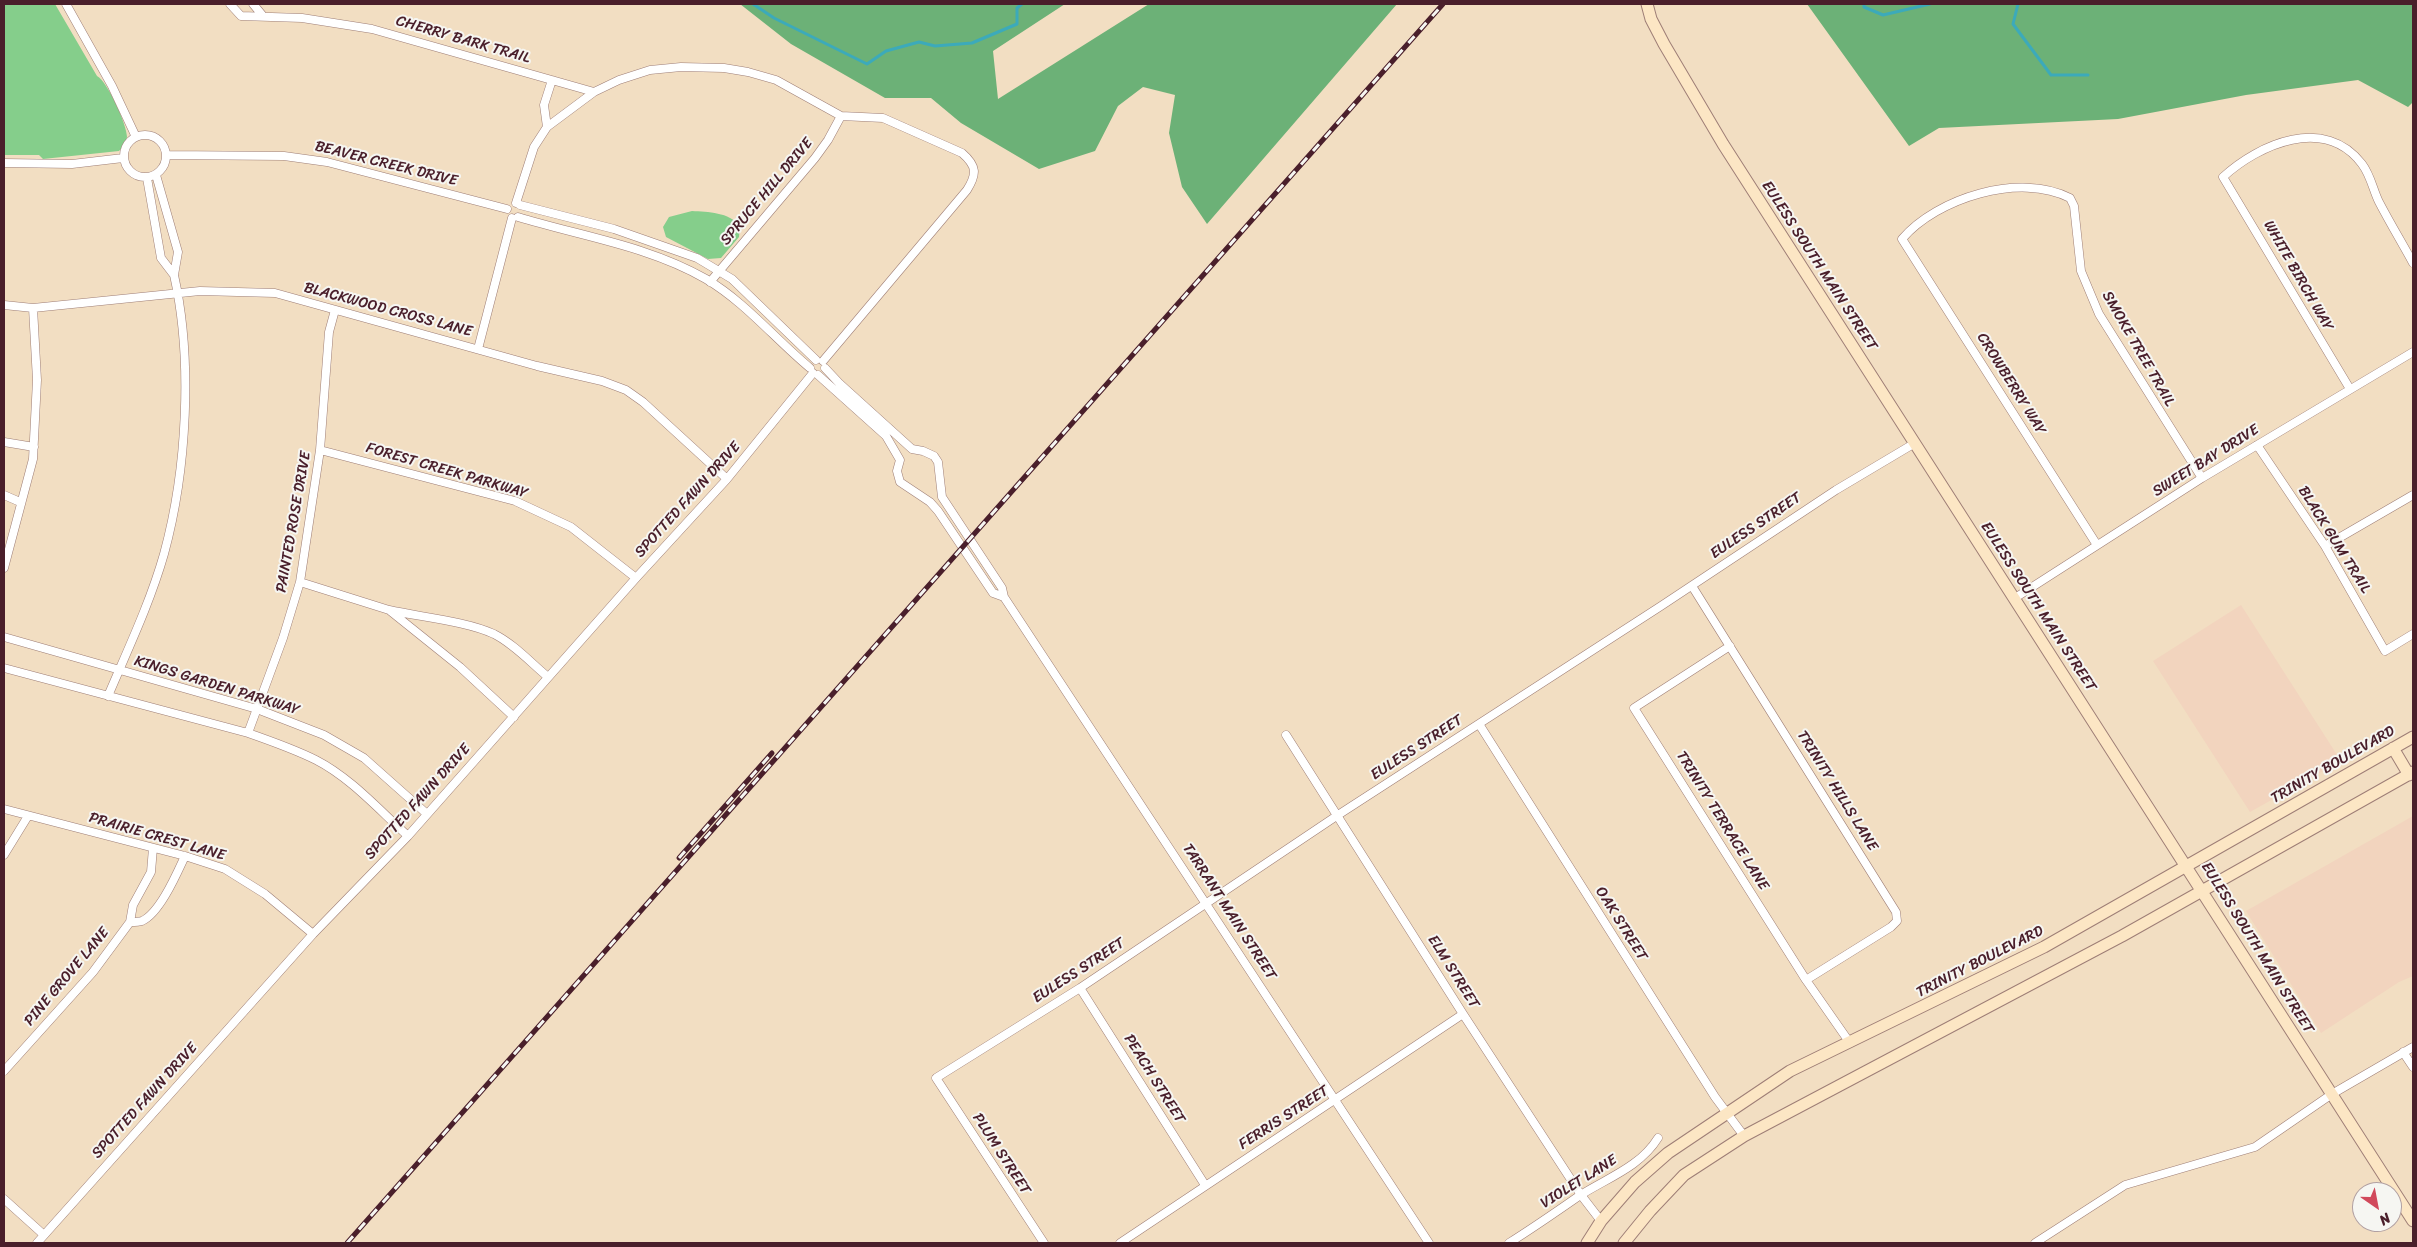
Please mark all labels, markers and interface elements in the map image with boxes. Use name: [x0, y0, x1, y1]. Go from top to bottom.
street label: CHERRY BARK TRAIL: [394, 12, 532, 68]
street label: SPRUCE HILL DRIVE: [717, 135, 817, 249]
street label: BEAVER CREEK DRIVE: [313, 138, 459, 190]
street label: EULESS SOUTH MAIN STREET: [1757, 178, 1881, 354]
street label: WHITE BIRCH WAY: [2259, 218, 2337, 334]
street label: BLACKWOOD CROSS LANE: [302, 279, 474, 341]
street label: SMOKE TREE TRAIL: [2098, 288, 2178, 410]
street label: CROWBERRY WAY: [1972, 330, 2050, 438]
street label: SWEET BAY DRIVE: [2150, 421, 2262, 501]
street label: FOREST CREEK PARKWAY: [364, 439, 530, 503]
street label: SPOTTED FAWN DRIVE: [631, 439, 745, 561]
street label: PAINTED ROSE DRIVE: [273, 450, 315, 594]
street label: BLACK GUM TRAIL: [2294, 483, 2374, 597]
street label: EULESS STREET: [1707, 489, 1805, 563]
street label: EULESS SOUTH MAIN STREET: [1976, 519, 2100, 695]
street label: KINGS GARDEN PARKWAY: [132, 652, 302, 720]
street label: EULESS STREET: [1368, 712, 1466, 784]
street label: TRINITY BOULEVARD: [2268, 722, 2398, 808]
street label: TRINITY HILLS LANE: [1793, 728, 1881, 854]
street label: SPOTTED FAWN DRIVE: [361, 741, 475, 863]
street label: TRINITY TERRACE LANE: [1672, 748, 1772, 894]
street label: PRAIRIE CREST LANE: [87, 809, 227, 865]
street label: TARRANT MAIN STREET: [1178, 840, 1280, 984]
street label: EULESS SOUTH MAIN STREET: [2197, 859, 2317, 1037]
street label: OAK STREET: [1591, 884, 1651, 964]
street label: TRINITY BOULEVARD: [1913, 922, 2047, 1002]
street label: PINE GROVE LANE: [21, 924, 113, 1030]
street label: ELM STREET: [1423, 932, 1483, 1012]
street label: EULESS STREET: [1030, 935, 1128, 1007]
street label: PEACH STREET: [1119, 1031, 1189, 1127]
street label: SPOTTED FAWN DRIVE: [88, 1040, 202, 1162]
street label: FERRIS STREET: [1236, 1082, 1332, 1154]
street label: PLUM STREET: [968, 1110, 1034, 1198]
street label: VIOLET LANE: [1537, 1151, 1621, 1213]
north arrow: [2352, 1182, 2402, 1232]
text: N: [2374, 1206, 2396, 1232]

